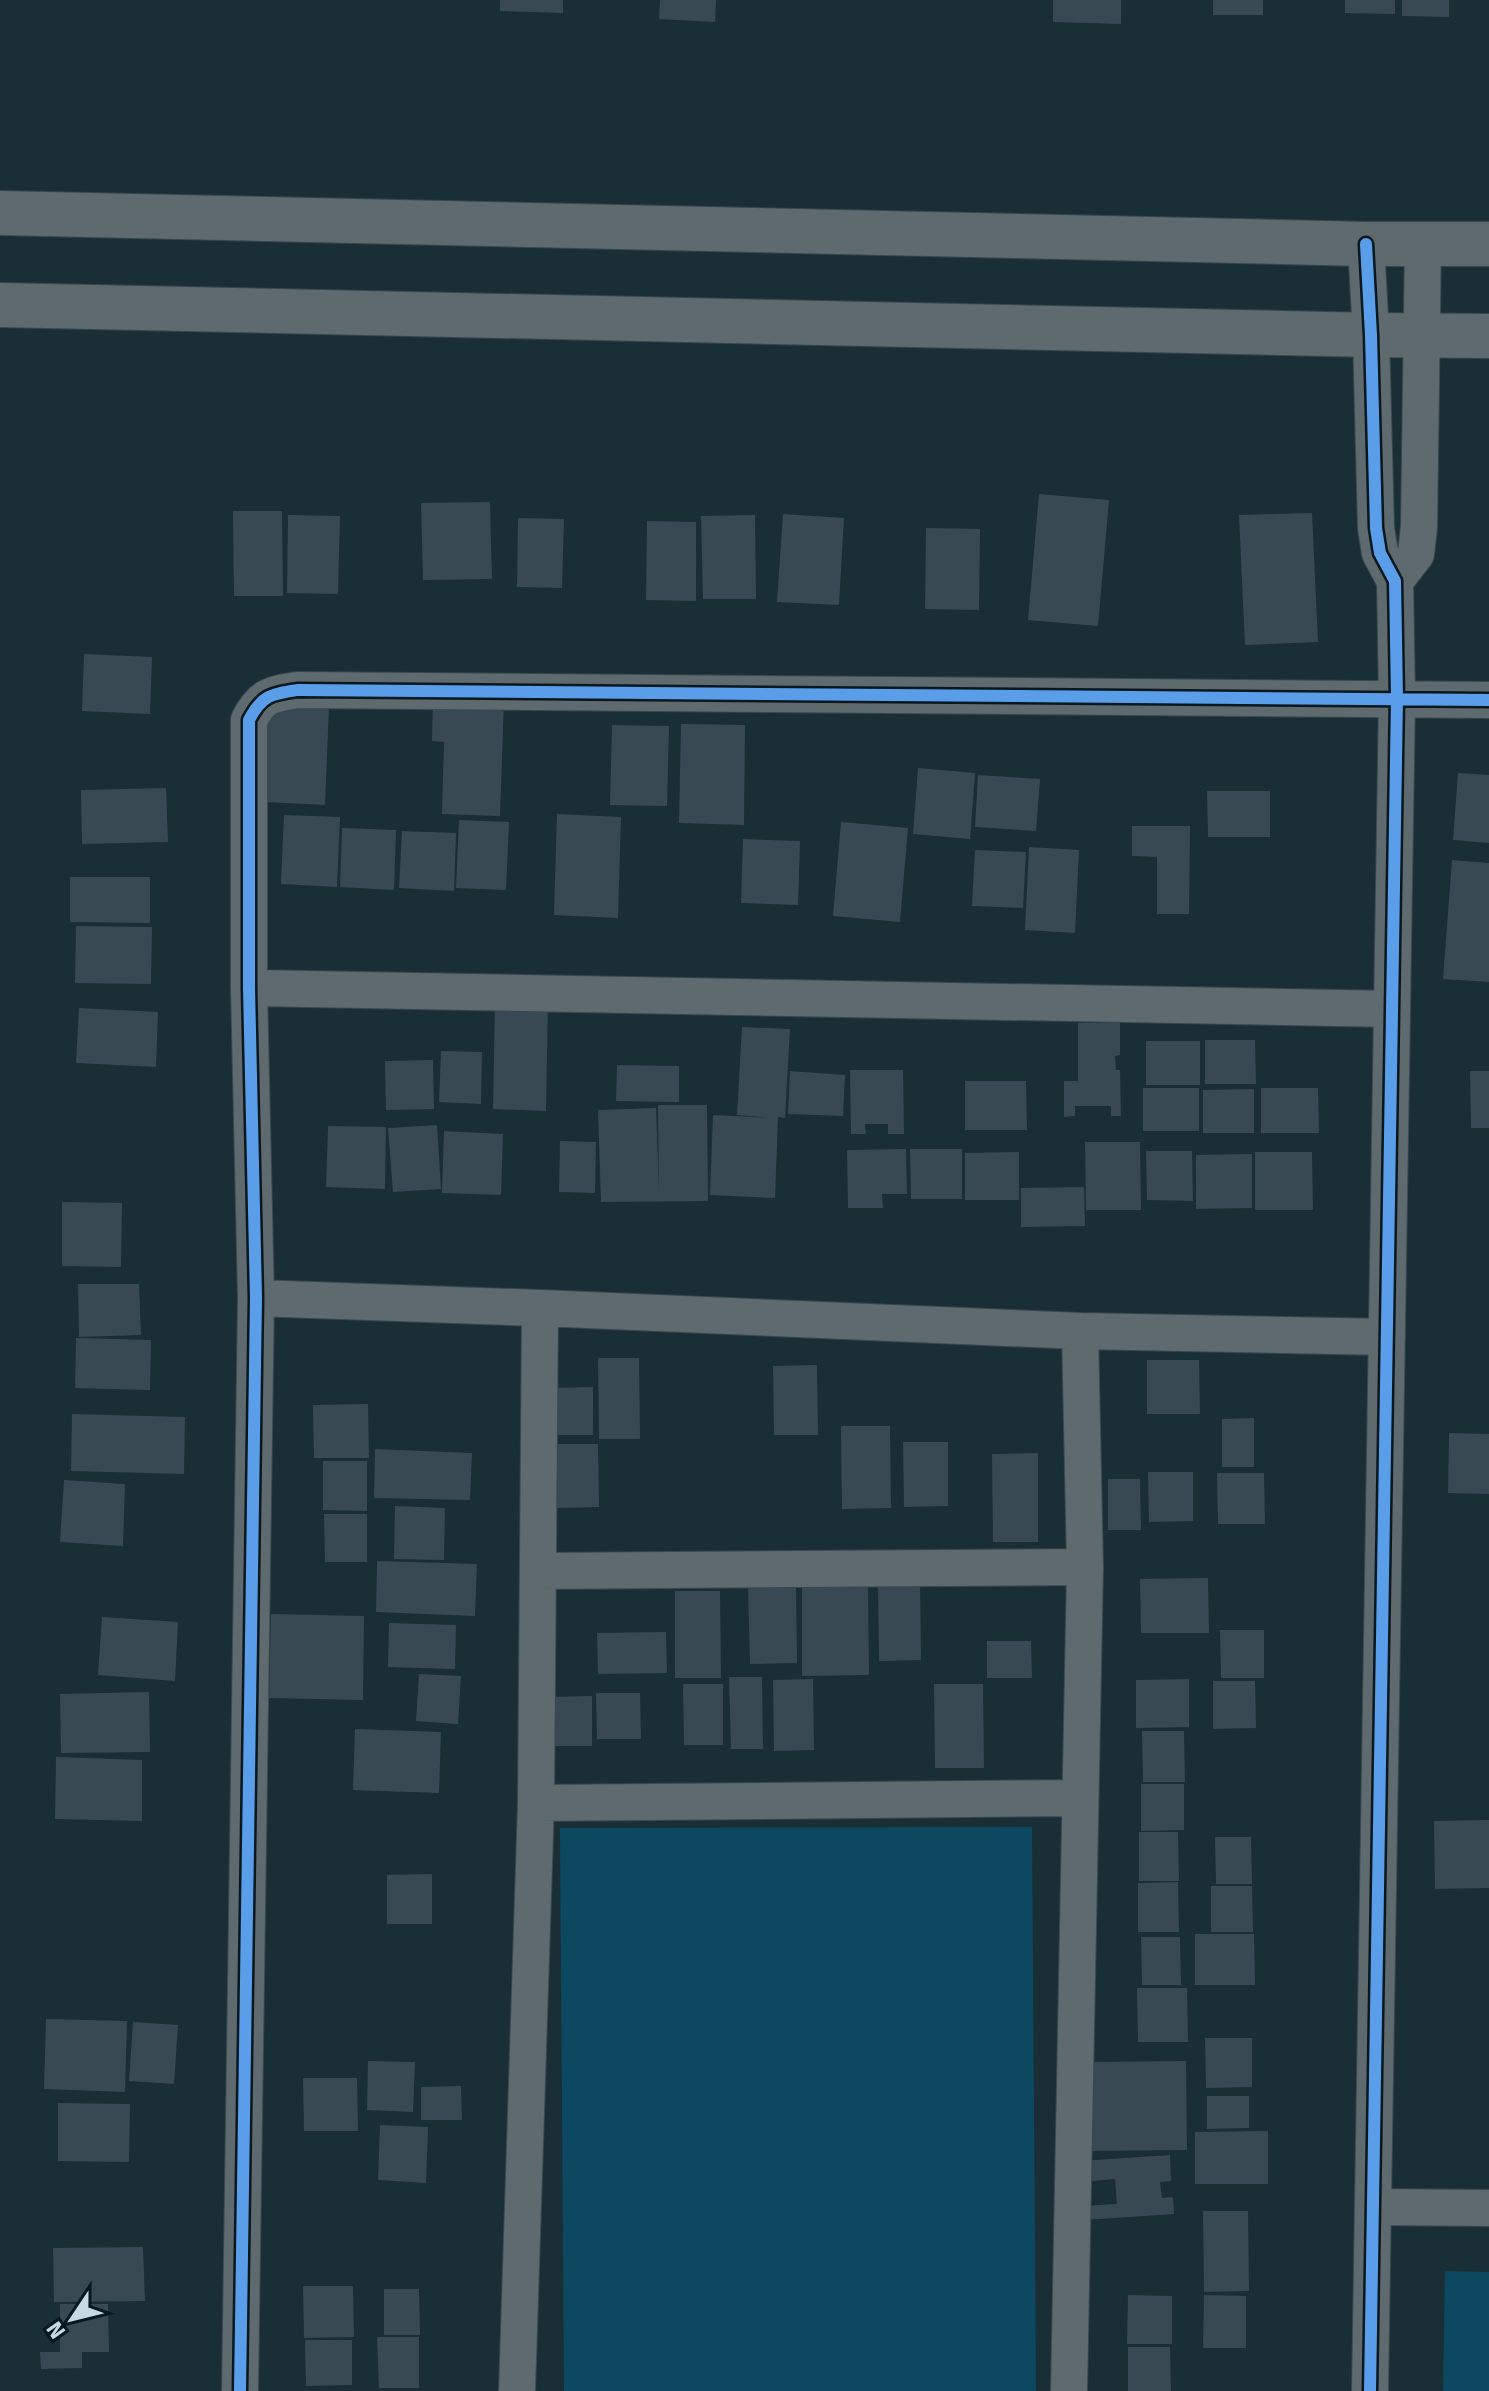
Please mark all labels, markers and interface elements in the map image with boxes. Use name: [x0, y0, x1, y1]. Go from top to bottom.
north arrow: [32, 2279, 112, 2359]
text: N: [41, 2316, 71, 2344]

